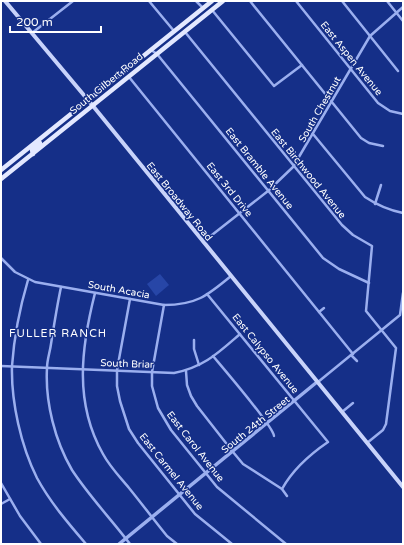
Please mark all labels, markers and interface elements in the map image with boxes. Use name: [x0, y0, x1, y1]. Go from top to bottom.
scale bar: [10, 8, 101, 34]
text: 200 m: [16, 15, 53, 29]
street label: East Aspen Avenue: [318, 19, 385, 98]
street label: South Gilbert Road: [68, 51, 146, 117]
street label: South Chestnut: [296, 74, 344, 145]
street label: East Bramble Avenue: [223, 125, 296, 212]
street label: East Birchwood Avenue: [268, 126, 348, 221]
street label: East Broadway Road: [144, 160, 215, 244]
street label: East 3rd Drive: [204, 160, 255, 220]
street label: South Acacia: [87, 279, 151, 301]
street label: East Calypso Avenue: [229, 311, 301, 396]
district label: FULLER RANCH: [9, 327, 107, 340]
street label: South Briar: [100, 357, 154, 371]
street label: South 24th Street: [219, 393, 292, 456]
street label: East Carol Avenue: [164, 409, 227, 485]
street label: East Carmel Avenue: [137, 431, 206, 513]

